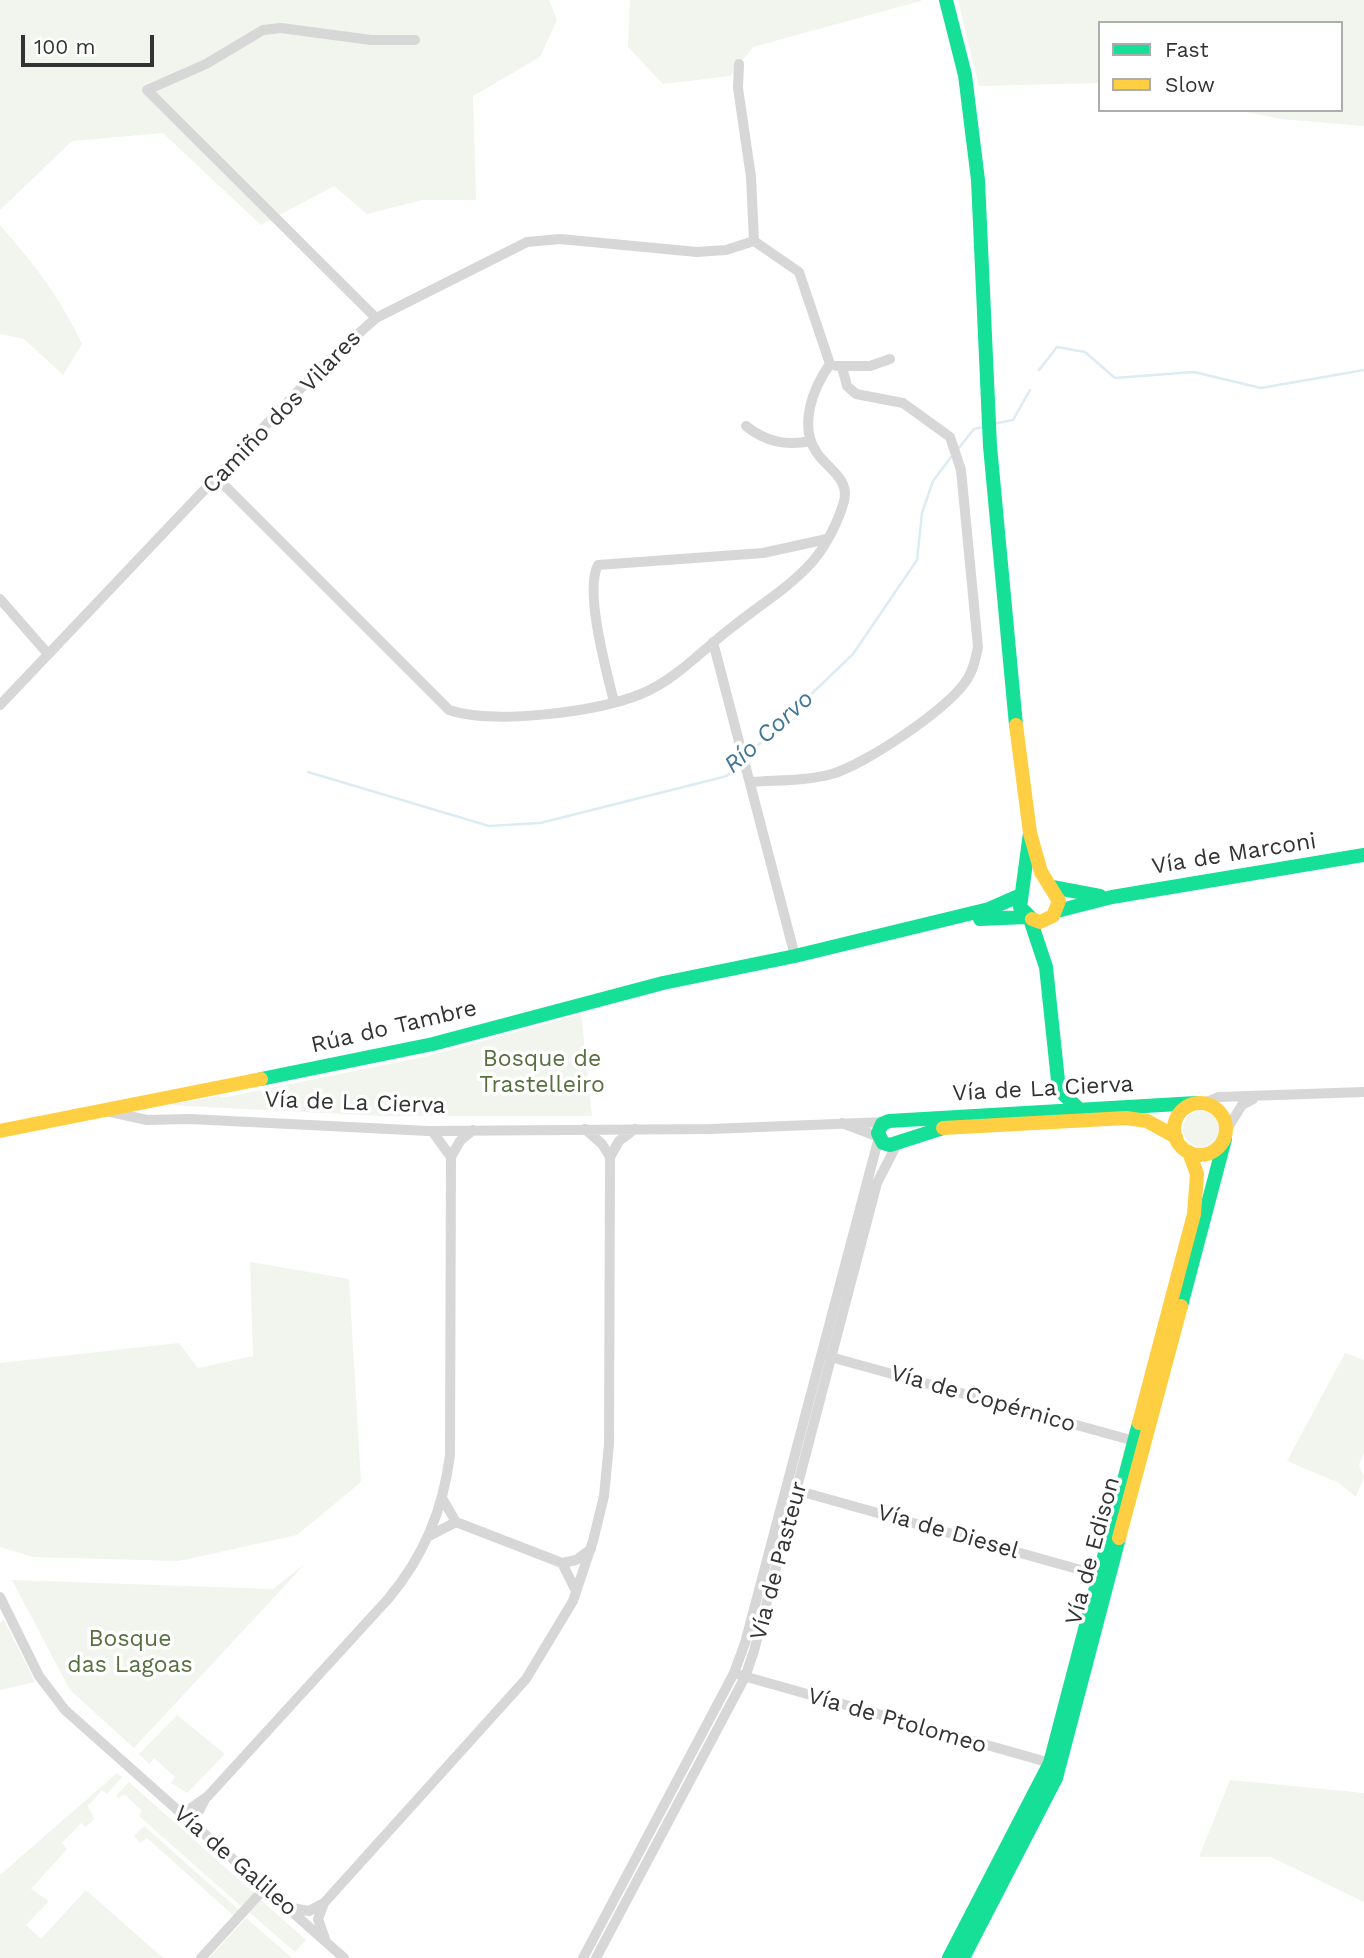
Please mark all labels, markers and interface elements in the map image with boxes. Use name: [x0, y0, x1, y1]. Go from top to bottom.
scale bar: [24, 21, 158, 65]
legend: [1098, 21, 1343, 112]
text: 100 m: [34, 34, 96, 59]
text: Fast: [1165, 37, 1209, 62]
text: Slow: [1165, 72, 1215, 97]
street label: Camiño dos Vilares: [197, 325, 367, 499]
water label: Río Corvo: [719, 685, 819, 779]
street label: Vía de Marconi: [1150, 827, 1318, 881]
street label: Rúa do Tambre: [308, 995, 480, 1059]
park label: Bosque de Trastelleiro: [479, 1045, 605, 1099]
street label: Vía de La Cierva: [952, 1070, 1134, 1108]
street label: Vía de La Cierva: [264, 1086, 446, 1120]
street label: Vía de Copérnico: [887, 1359, 1079, 1439]
street label: Vía de Edison: [1060, 1474, 1126, 1628]
street label: Vía de Pasteur: [745, 1479, 813, 1643]
street label: Vía de Diesel: [874, 1499, 1022, 1565]
park label: Bosque das Lagoas: [67, 1625, 193, 1679]
street label: Vía de Ptolomeo: [804, 1682, 990, 1760]
street label: Vía de Galileo: [168, 1800, 302, 1922]

